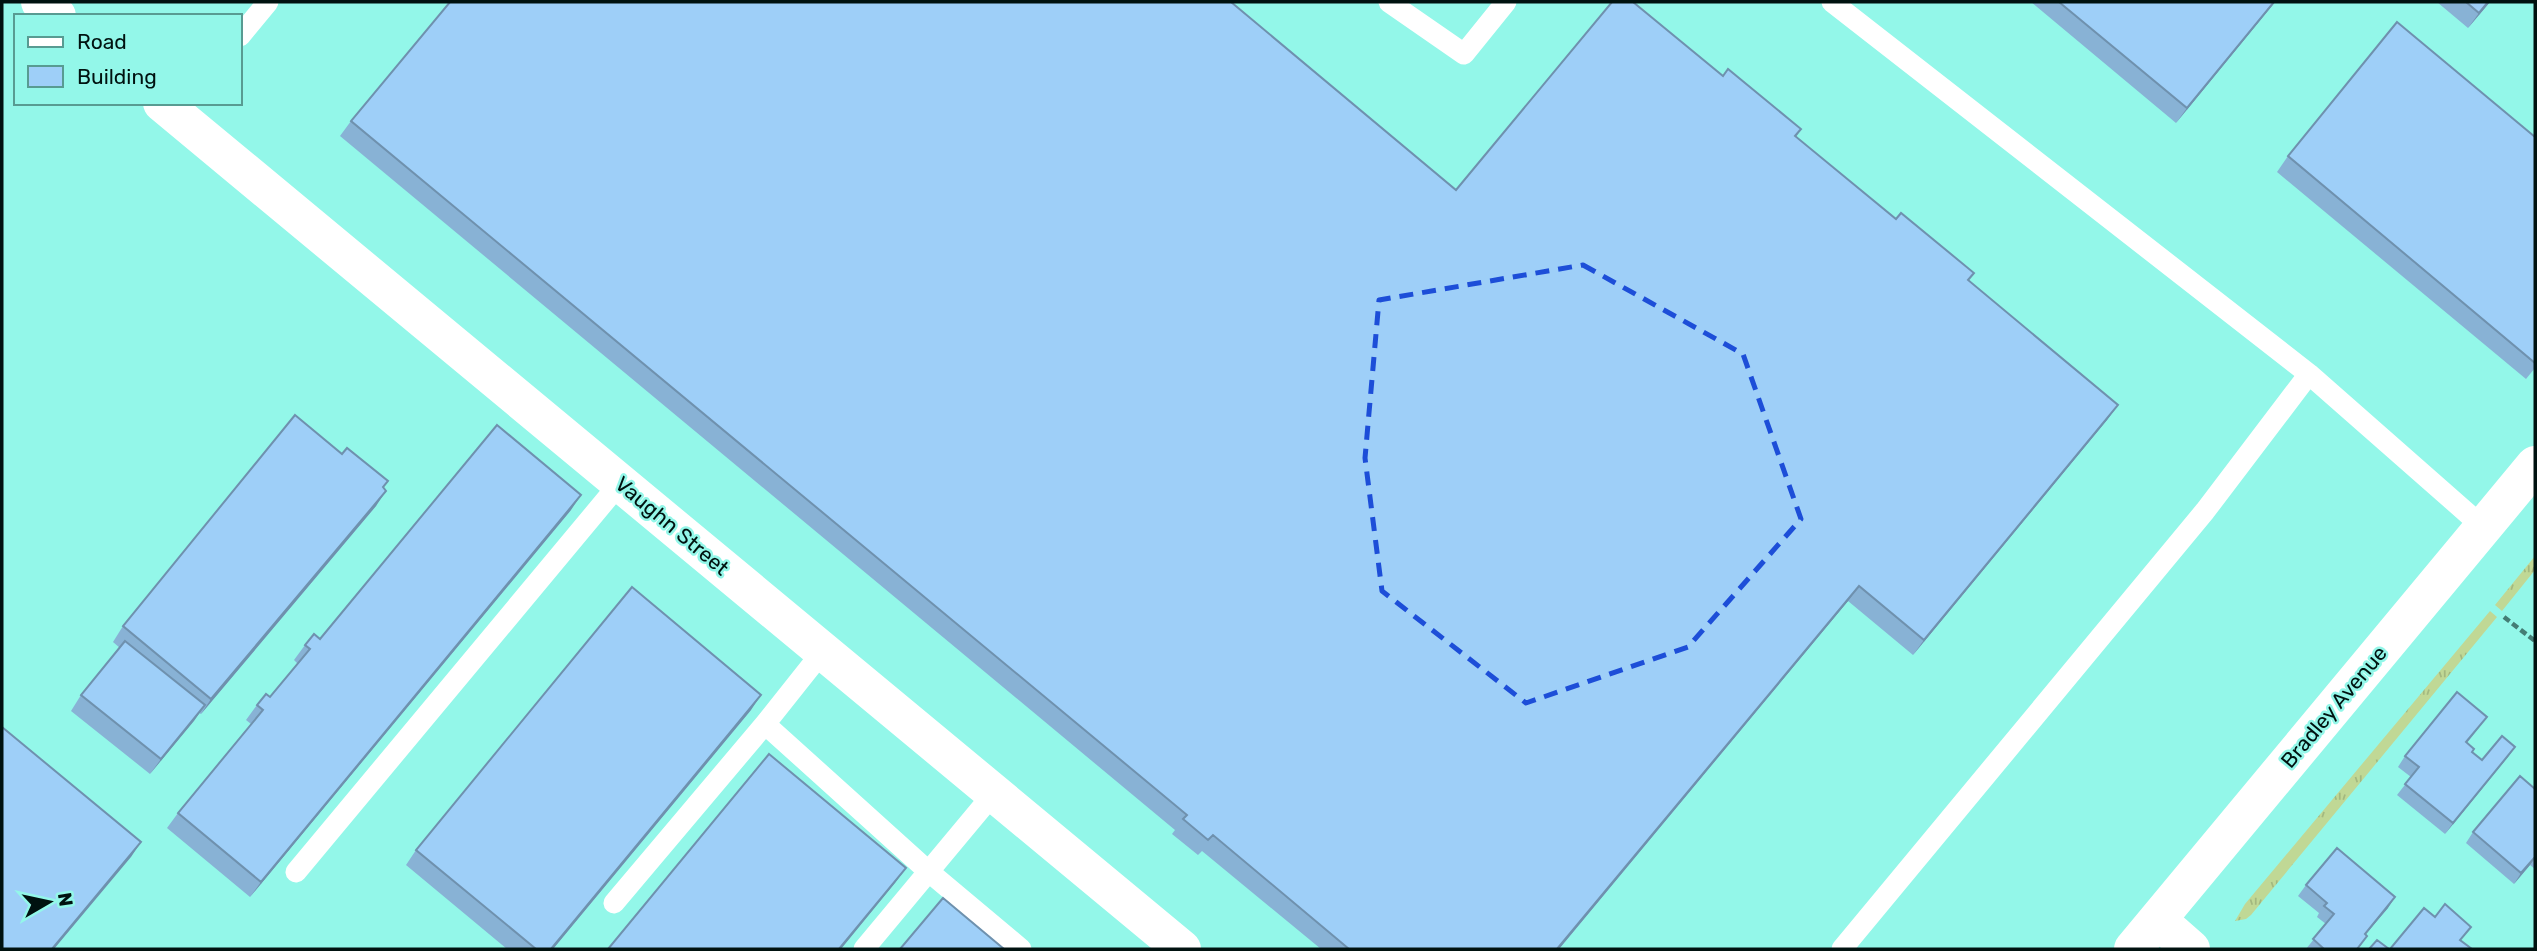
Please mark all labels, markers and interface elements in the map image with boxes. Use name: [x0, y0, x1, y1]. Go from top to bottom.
legend: [14, 14, 242, 105]
text: Road: [77, 29, 127, 54]
text: Building: [77, 64, 157, 89]
street label: Vaughn Street: [610, 471, 734, 580]
street label: Bradley Avenue: [2275, 641, 2392, 773]
north arrow: [14, 867, 84, 937]
text: N: [53, 891, 78, 908]

